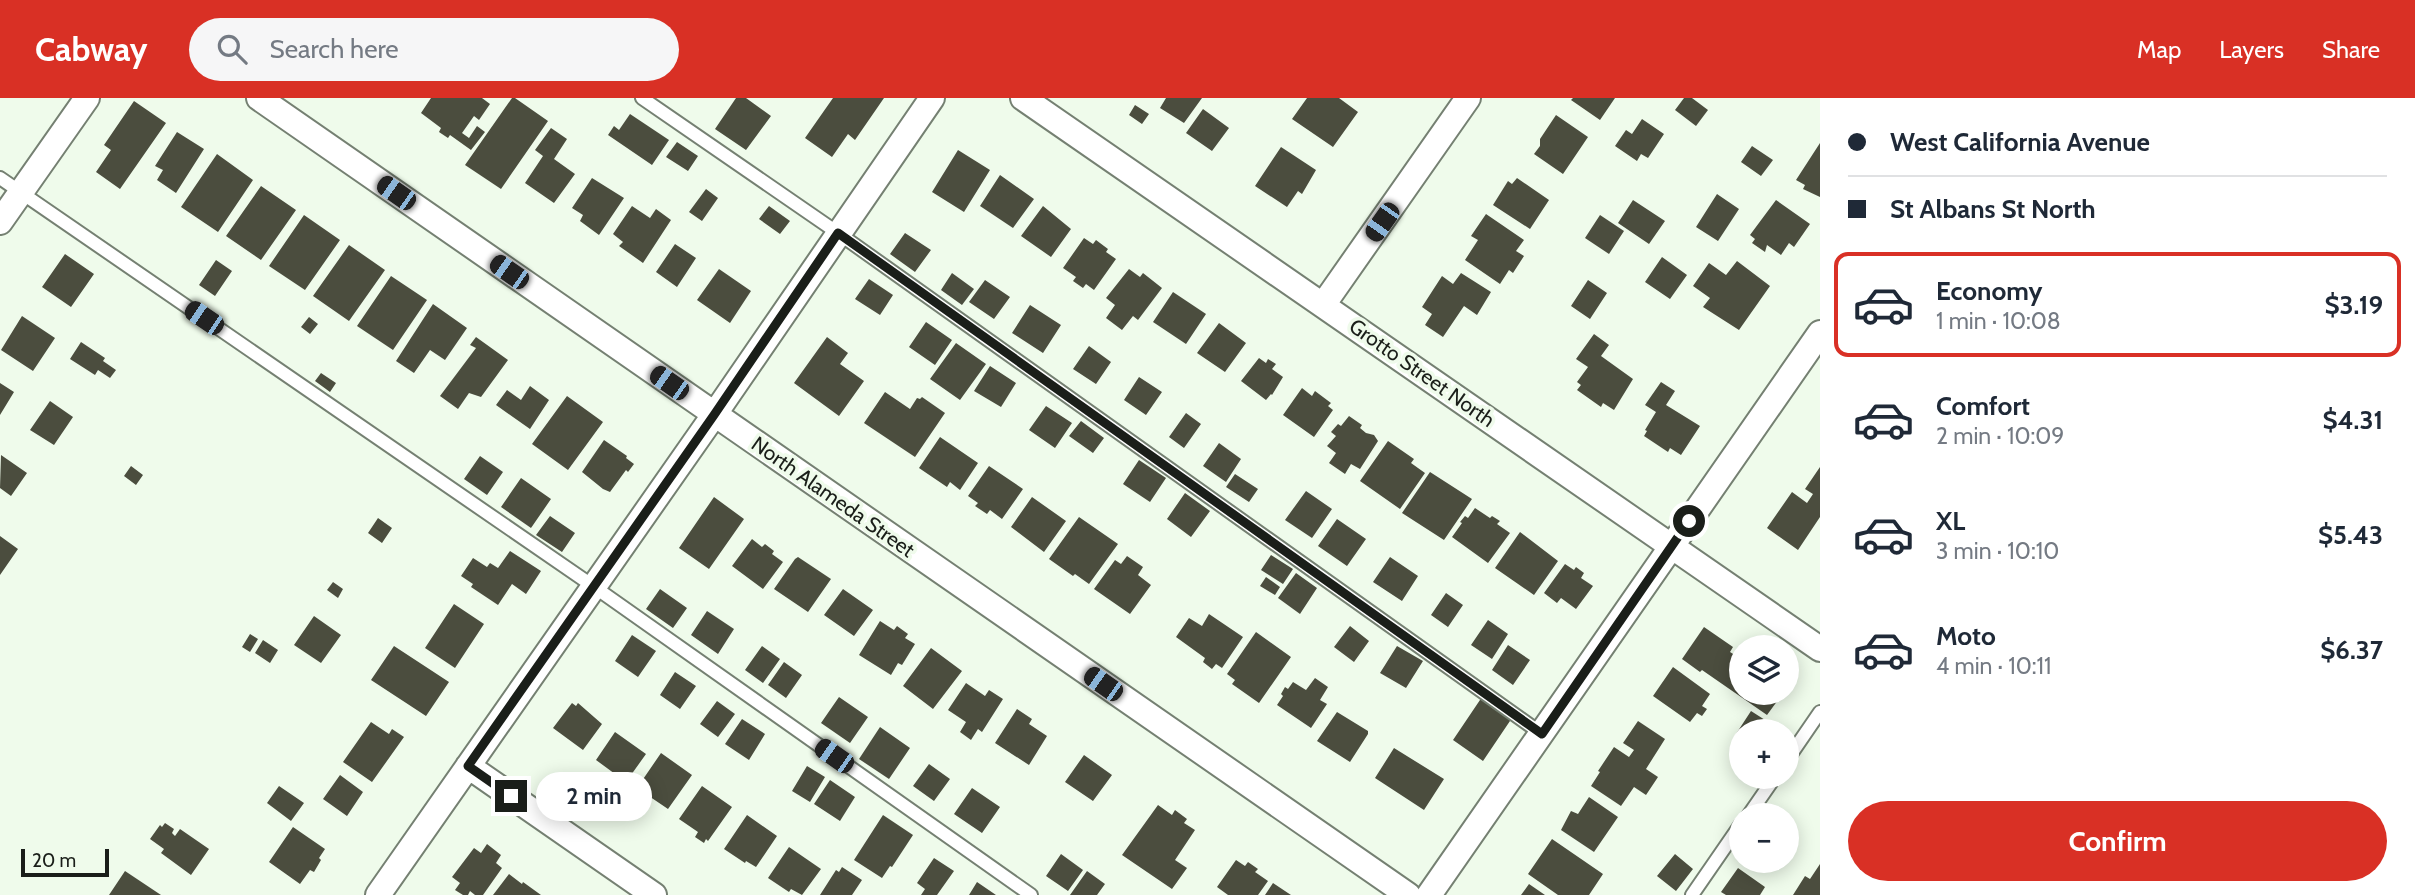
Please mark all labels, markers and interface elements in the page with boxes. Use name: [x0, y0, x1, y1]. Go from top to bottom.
search box: [189, 18, 679, 81]
text: Cabway: [35, 29, 147, 69]
icon: search: [213, 30, 251, 68]
text: Search here: [269, 33, 399, 65]
text: Map: [2137, 35, 2181, 64]
text: Layers: [2219, 35, 2284, 64]
text: Share: [2322, 35, 2380, 64]
text: West California Avenue: [1890, 126, 2150, 158]
car: [373, 172, 420, 214]
text: St Albans St North: [1890, 193, 2096, 225]
car: [1362, 199, 1403, 245]
car: [486, 251, 533, 293]
icon: car: [1852, 273, 1915, 336]
text: Economy: [1936, 275, 2042, 307]
text: $3.19: [2324, 289, 2383, 321]
car: [181, 298, 228, 338]
text: 1 min · 10:08: [1936, 307, 2061, 335]
street label: Grotto Street North: [1345, 313, 1500, 432]
car: [646, 362, 693, 404]
icon: car: [1852, 388, 1915, 451]
text: Comfort: [1936, 390, 2030, 422]
text: $4.31: [2322, 404, 2383, 436]
text: 2 min · 10:09: [1936, 422, 2064, 450]
street label: North Alameda Street: [747, 431, 920, 562]
icon: car: [1852, 503, 1915, 566]
route start: [1673, 505, 1705, 537]
text: XL: [1936, 505, 1965, 537]
text: $5.43: [2318, 519, 2383, 551]
text: 3 min · 10:10: [1936, 537, 2059, 565]
icon: car: [1852, 618, 1915, 681]
text: Moto: [1936, 620, 1996, 652]
text: $6.37: [2320, 634, 2383, 666]
map controls: [1729, 635, 1799, 873]
button: layers: [1729, 635, 1799, 705]
text: 4 min · 10:11: [1936, 652, 2052, 680]
car: [1080, 663, 1127, 705]
button: +: [1729, 719, 1799, 789]
car: [811, 735, 858, 777]
callout: 2 min: [536, 772, 651, 820]
route end: [495, 780, 527, 812]
text: 2 min: [566, 782, 622, 810]
button: Confirm: [1848, 801, 2387, 881]
button: −: [1729, 803, 1799, 873]
scale bar: [21, 846, 108, 878]
text: 20 m: [32, 849, 76, 872]

